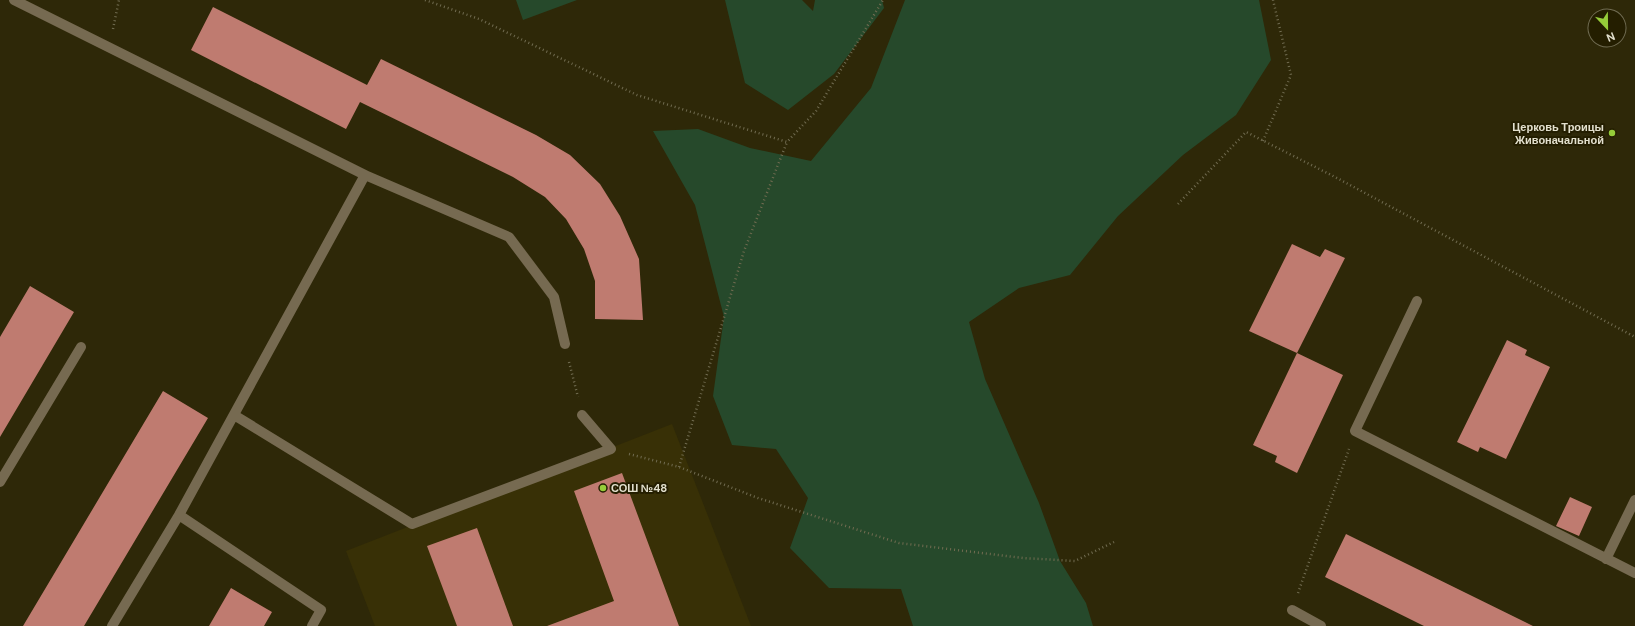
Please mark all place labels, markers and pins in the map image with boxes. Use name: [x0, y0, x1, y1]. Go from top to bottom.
place label: Церковь Троицы Живоначальной: [1512, 120, 1604, 147]
marker: Церковь Троицы Живоначальной: [1607, 128, 1617, 138]
place label: СОШ №48: [611, 481, 667, 495]
marker: СОШ №48: [598, 483, 608, 493]

